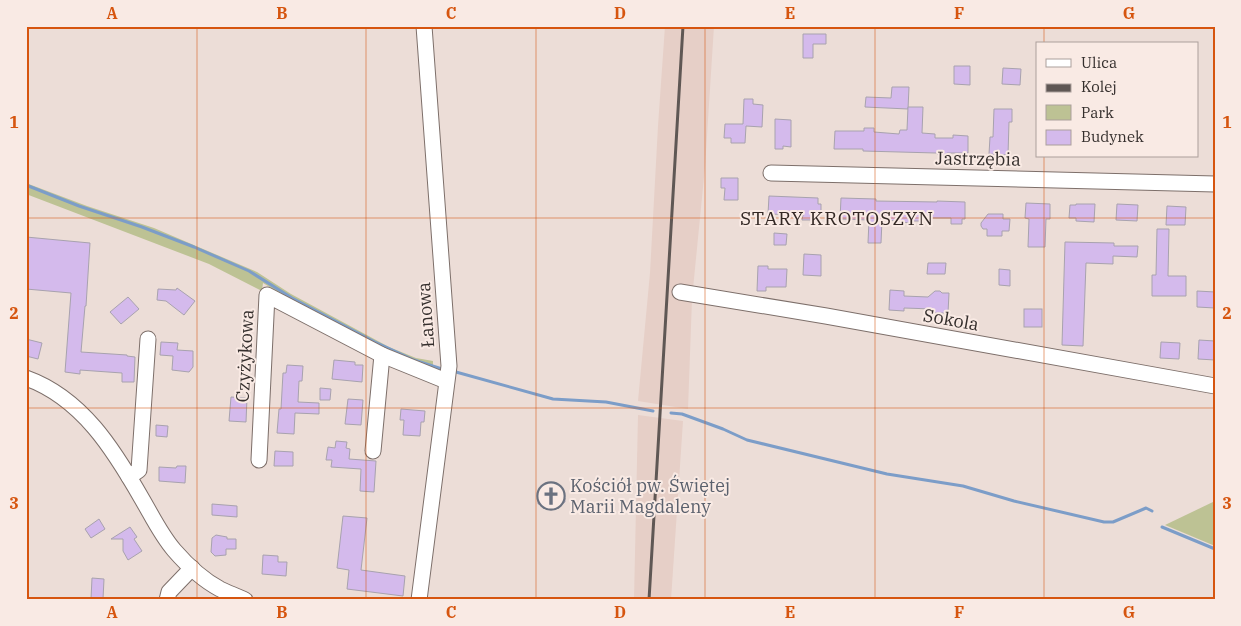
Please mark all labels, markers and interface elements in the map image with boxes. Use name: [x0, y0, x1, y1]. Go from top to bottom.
text: A: [106, 3, 118, 23]
text: B: [276, 3, 288, 23]
text: C: [446, 3, 456, 23]
text: D: [614, 3, 626, 23]
text: E: [785, 3, 795, 23]
text: F: [954, 3, 964, 23]
text: G: [1123, 3, 1135, 23]
legend: [1036, 42, 1198, 158]
text: Ulica: [1081, 53, 1117, 72]
text: Kolej: [1081, 77, 1117, 96]
text: Park: [1081, 103, 1114, 122]
text: 1: [9, 112, 19, 132]
text: 1: [1222, 112, 1232, 132]
text: Budynek: [1081, 127, 1144, 146]
street label: Jastrzębia: [935, 146, 1021, 171]
district label: STARY KROTOSZYN: [740, 206, 934, 230]
street label: Łanowa: [412, 281, 439, 349]
text: 2: [9, 303, 19, 323]
street label: Sokola: [921, 303, 981, 336]
text: 2: [1222, 303, 1232, 323]
street label: Czyżykowa: [231, 309, 258, 403]
place label: Kościół pw. Świętej Marii Magdaleny: [570, 474, 730, 518]
church icon: Kościół pw. Świętej Marii Magdaleny: [536, 481, 566, 511]
text: 3: [9, 493, 19, 513]
text: 3: [1222, 493, 1232, 513]
text: A: [106, 602, 118, 622]
text: B: [276, 602, 288, 622]
text: C: [446, 602, 456, 622]
text: D: [614, 602, 626, 622]
text: E: [785, 602, 795, 622]
text: F: [954, 602, 964, 622]
text: G: [1123, 602, 1135, 622]

